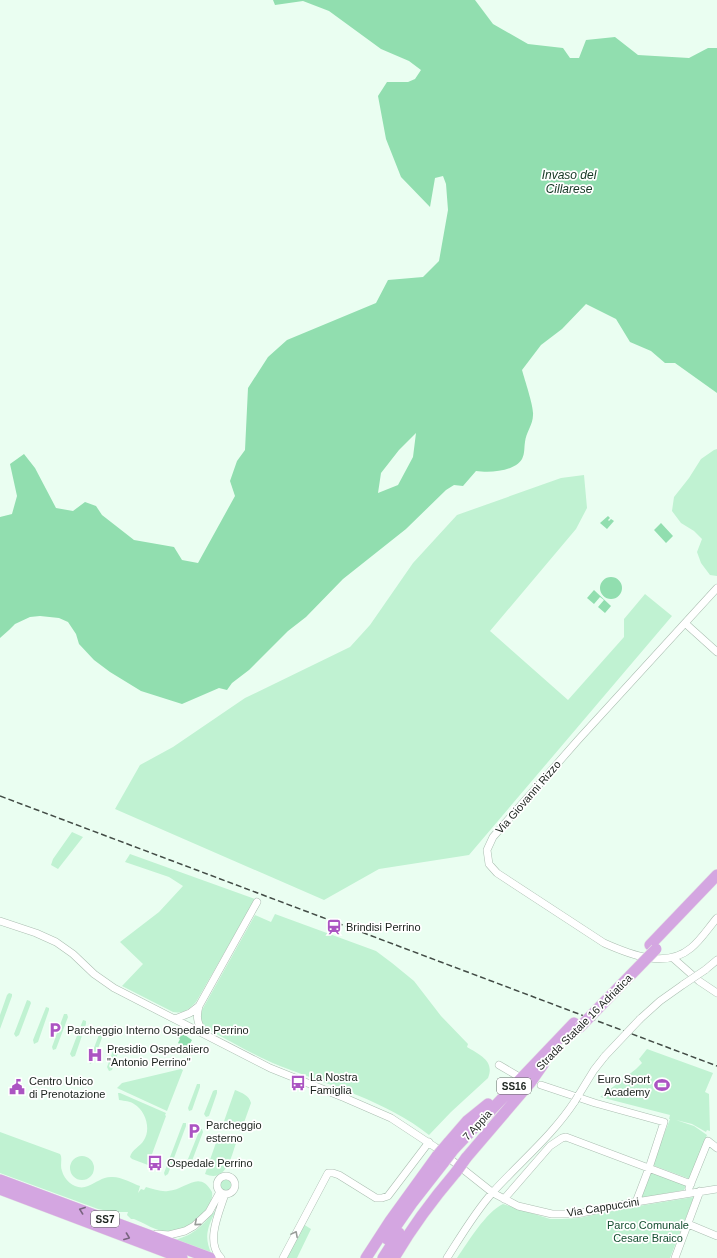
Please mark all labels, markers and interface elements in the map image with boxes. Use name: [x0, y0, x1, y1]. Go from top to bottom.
water label: Invaso del Cillarese: [542, 168, 597, 196]
street label: Via Giovanni Rizzo: [493, 758, 563, 836]
station icon: Brindisi Perrino: [325, 918, 343, 936]
place label: Brindisi Perrino: [346, 921, 421, 933]
street label: Strada Statale 16 Adriatica: [534, 971, 635, 1072]
parking icon: Parcheggio Interno Ospedale Perrino: [46, 1021, 64, 1039]
place label: Parcheggio Interno Ospedale Perrino: [67, 1024, 249, 1036]
place label: Presidio Ospedaliero "Antonio Perrino": [107, 1043, 209, 1068]
hospital icon: Presidio Ospedaliero "Antonio Perrino": [86, 1046, 104, 1064]
place label: La Nostra Famiglia: [310, 1071, 359, 1096]
place label: Euro Sport Academy: [597, 1073, 650, 1098]
bus stop icon: La Nostra Famiglia: [289, 1074, 307, 1092]
place label: Centro Unico di Prenotazione: [29, 1075, 105, 1100]
sports icon: Euro Sport Academy: [653, 1076, 671, 1094]
public building icon: Centro Unico di Prenotazione: [8, 1078, 26, 1096]
road number: SS16: [497, 1078, 531, 1094]
street label: 7 Appia: [460, 1107, 495, 1143]
place label: Parcheggio esterno: [206, 1119, 262, 1144]
parking icon: Parcheggio esterno: [185, 1122, 203, 1140]
bus stop icon: Ospedale Perrino: [146, 1154, 164, 1172]
place label: Ospedale Perrino: [167, 1157, 253, 1169]
street label: Via Cappuccini: [566, 1195, 640, 1219]
one-way arrow: [78, 1206, 85, 1215]
road number: SS7: [91, 1211, 119, 1227]
one-way arrow: [195, 1218, 202, 1225]
park label: Parco Comunale Cesare Braico: [607, 1219, 689, 1244]
one-way arrow: [290, 1231, 298, 1238]
one-way arrow: [123, 1233, 130, 1241]

